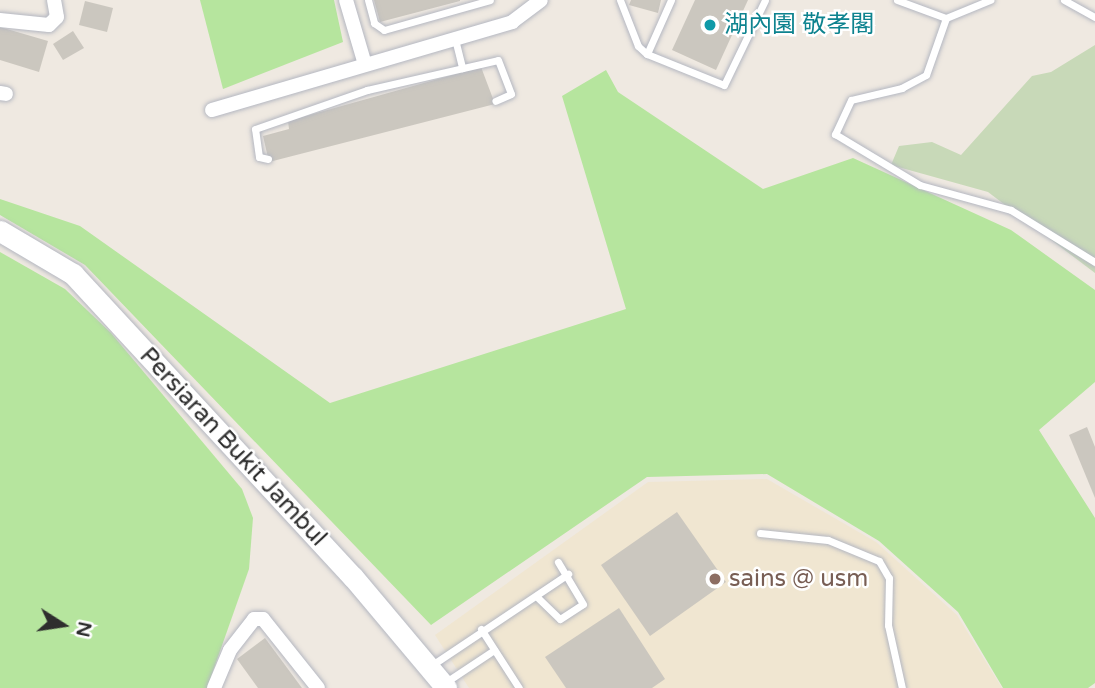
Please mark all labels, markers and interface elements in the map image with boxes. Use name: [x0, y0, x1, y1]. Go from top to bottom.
place label: 湖內園 敬孝閣: [724, 11, 874, 39]
marker: 湖內園 敬孝閣: [702, 17, 718, 33]
street label: Persiaran Bukit Jambul: [133, 342, 333, 552]
place label: sains @ usm: [729, 565, 868, 593]
marker: sains @ usm: [707, 571, 723, 587]
north arrow: [28, 590, 98, 660]
text: N: [71, 620, 96, 639]

